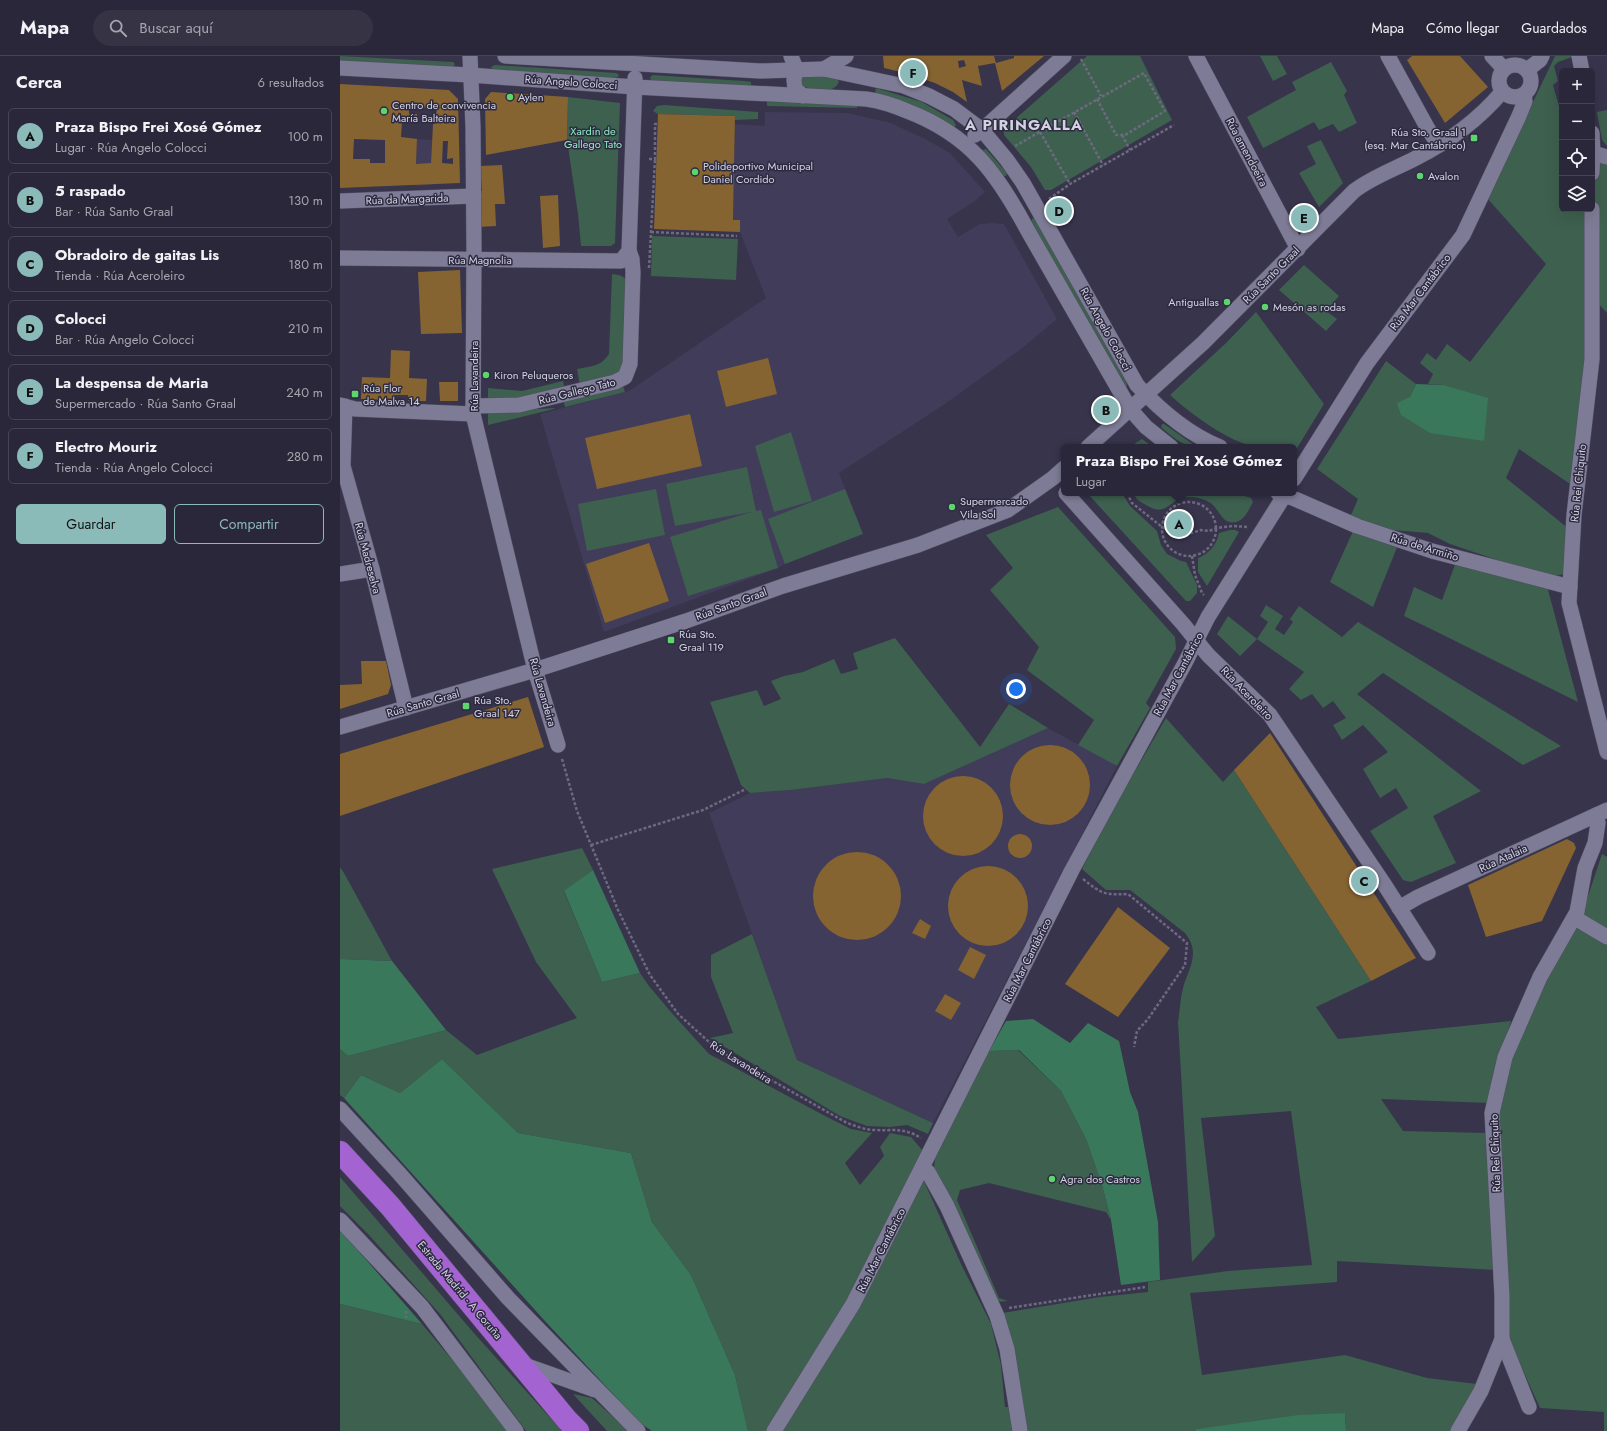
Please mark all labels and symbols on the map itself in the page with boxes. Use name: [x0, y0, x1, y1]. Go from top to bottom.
pin: F: [900, 58, 926, 88]
street label: Rúa Angelo Colocci: [524, 71, 618, 93]
place label: Aylen: [518, 89, 544, 105]
marker: Aylen: [505, 92, 515, 102]
place label: Centro de convivencia María Balteira: [392, 97, 496, 126]
marker: Centro de convivencia María Balteira: [379, 106, 389, 116]
district label: A PIRINGALLA: [964, 114, 1083, 136]
street label: Rúa amendoeira: [1222, 115, 1272, 189]
park label: Xardín de Gallego Tato: [564, 123, 622, 152]
place label: Rúa Sto. Graal 1 (esq. Mar Cantábrico): [1364, 124, 1466, 153]
marker: Rúa Sto. Graal 1 (esq. Mar Cantábrico): [1469, 133, 1479, 143]
place label: Polideportivo Municipal Daniel Cordido: [703, 158, 813, 187]
marker: Polideportivo Municipal Daniel Cordido: [690, 167, 700, 177]
place label: Avalon: [1428, 168, 1459, 184]
marker: Avalon: [1415, 171, 1425, 181]
street label: Rúa da Margarida: [365, 190, 449, 208]
pin: D: [1046, 196, 1072, 226]
pin: E: [1291, 203, 1317, 233]
street label: Rúa Santo Graal: [1239, 243, 1303, 307]
street label: Rúa Mar Cantábrico: [1386, 250, 1454, 334]
street label: Rúa Magnolia: [448, 252, 512, 268]
street label: Rúa Angelo Colocci: [1077, 285, 1136, 374]
place label: Antiguallas: [1168, 294, 1220, 310]
marker: Antiguallas: [1222, 297, 1232, 307]
place label: Mesón as rodas: [1273, 299, 1346, 315]
marker: Mesón as rodas: [1260, 302, 1270, 312]
street label: Rúa Lavandeira: [466, 341, 482, 411]
place label: Kiron Peluqueros: [494, 367, 574, 383]
marker: Kiron Peluqueros: [481, 370, 491, 380]
street label: Rúa Gallego Tato: [537, 374, 617, 408]
place label: Rúa Flor de Malva 14: [363, 380, 420, 409]
marker: Rúa Flor de Malva 14: [350, 389, 360, 399]
pin: B: [1093, 395, 1119, 425]
street label: Rúa Rei Chiquito: [1566, 443, 1590, 523]
place label: Supermercado Vila Sol: [960, 493, 1028, 522]
marker: Supermercado Vila Sol: [947, 502, 957, 512]
pin: A: [1166, 509, 1192, 539]
street label: Rúa Madreselva: [351, 521, 385, 595]
street label: Rúa de Armiño: [1389, 529, 1461, 565]
street label: Rúa Santo Graal: [693, 584, 769, 624]
place label: Rúa Sto. Graal 119: [679, 626, 724, 655]
street label: Rúa Mar Cantábrico: [1149, 629, 1207, 719]
marker: Rúa Sto. Graal 119: [666, 635, 676, 645]
street label: Rúa Lavandeira: [526, 656, 560, 728]
street label: Rúa Aceroleiro: [1217, 663, 1277, 723]
your location: [1006, 679, 1026, 699]
street label: Rúa Santo Graal: [385, 685, 461, 721]
place label: Rúa Sto. Graal 147: [474, 692, 520, 721]
marker: Rúa Sto. Graal 147: [461, 701, 471, 711]
street label: Rúa Atalaia: [1476, 840, 1530, 876]
pin: C: [1351, 866, 1377, 896]
street label: Rúa Mar Cantábrico: [999, 915, 1055, 1005]
street label: Rúa Lavandeira: [707, 1037, 775, 1087]
street label: Rúa Rei Chiquito: [1486, 1114, 1504, 1192]
place label: Agra dos Castros: [1060, 1171, 1140, 1187]
marker: Agra dos Castros: [1047, 1174, 1057, 1184]
street label: Rúa Mar Cantábrico: [853, 1205, 909, 1295]
street label: Estrada Madrid - A Coruña: [414, 1237, 506, 1343]

